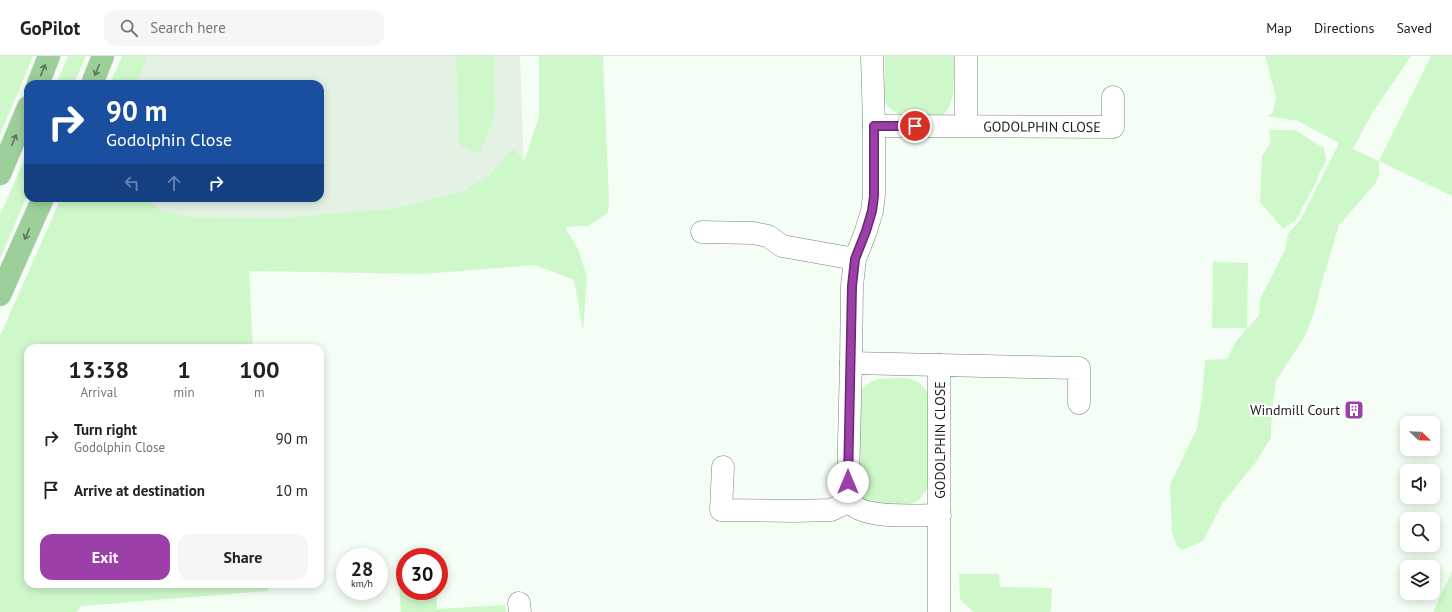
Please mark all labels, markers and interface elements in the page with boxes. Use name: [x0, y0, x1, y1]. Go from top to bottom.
search box: [104, 10, 384, 46]
text: GoPilot: [20, 16, 80, 40]
icon: search: [118, 17, 140, 39]
text: Search here: [150, 18, 226, 37]
text: Map: [1266, 19, 1292, 37]
text: Directions: [1314, 19, 1374, 37]
text: Saved: [1396, 19, 1432, 37]
one-way arrow: [40, 64, 48, 76]
one-way arrow: [93, 64, 101, 76]
text: 90 m: [106, 92, 167, 129]
icon: right: [40, 96, 92, 148]
pin: [898, 109, 932, 143]
icon: arrive: [904, 115, 926, 137]
street label: GODOLPHIN CLOSE: [983, 117, 1101, 136]
text: Godolphin Close: [106, 128, 232, 151]
one-way arrow: [11, 135, 18, 147]
icon: left: [121, 172, 143, 194]
icon: ahead: [163, 172, 185, 194]
icon: right: [205, 172, 227, 194]
one-way arrow: [23, 227, 30, 239]
text: 13:38: [68, 354, 129, 385]
text: 1: [177, 354, 191, 385]
text: 100: [239, 354, 280, 385]
street label: GODOLPHIN CLOSE: [931, 381, 949, 499]
text: Arrival: [81, 384, 117, 401]
text: min: [173, 384, 195, 401]
text: m: [254, 384, 265, 401]
building icon: Windmill Court: [1343, 399, 1365, 421]
place label: Windmill Court: [1250, 401, 1340, 419]
north arrow: [1400, 416, 1440, 456]
map controls: [1400, 416, 1440, 600]
text: Turn right: [74, 420, 137, 439]
icon: right: [40, 427, 62, 449]
text: 90 m: [275, 429, 308, 448]
text: Godolphin Close: [74, 439, 165, 456]
position arrow: [827, 461, 869, 503]
button: sound: [1400, 464, 1440, 504]
icon: arrive: [40, 479, 62, 501]
text: Arrive at destination: [74, 481, 205, 500]
text: 10 m: [275, 481, 308, 500]
button: search: [1400, 512, 1440, 552]
button: Exit: [40, 534, 170, 580]
button: Share: [178, 534, 308, 580]
speed limit sign: 30: [396, 548, 448, 600]
text: 28: [351, 556, 373, 582]
button: layers: [1400, 560, 1440, 600]
text: km/h: [351, 577, 373, 590]

